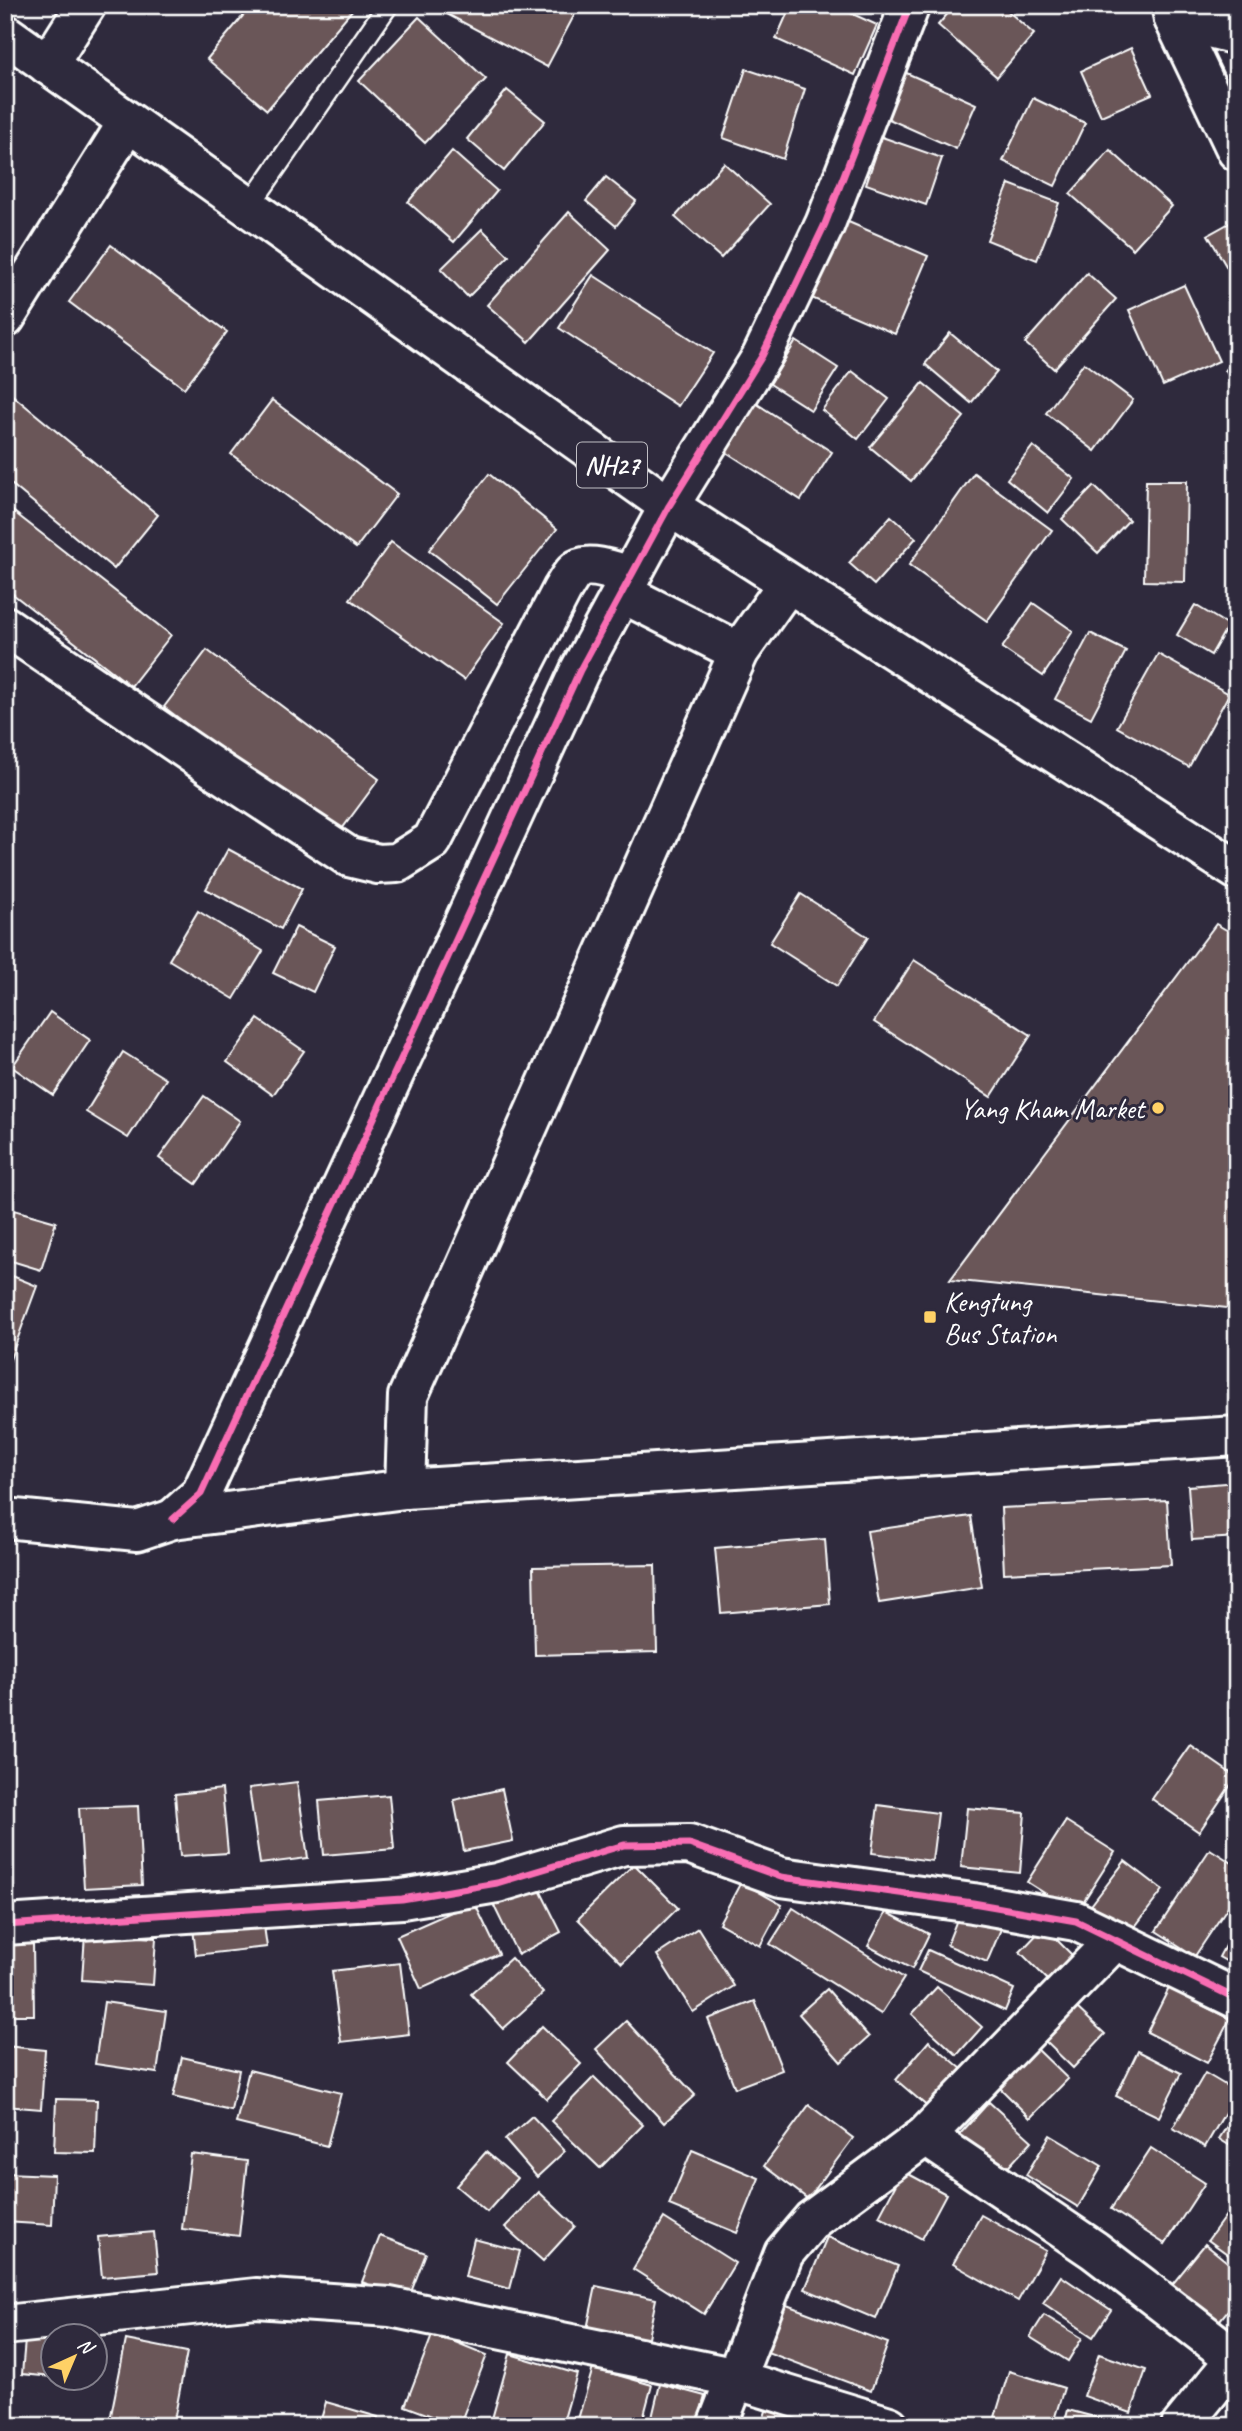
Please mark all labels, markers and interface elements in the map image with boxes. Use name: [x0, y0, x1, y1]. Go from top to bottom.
road number: NH27: [577, 442, 647, 488]
place label: Yang Kham Market: [960, 1091, 1147, 1126]
marker: Yang Kham Market: [1150, 1100, 1166, 1116]
place label: Kengtung Bus Station: [944, 1284, 1058, 1351]
marker: Kengtung Bus Station: [922, 1309, 938, 1325]
north arrow: [38, 2322, 108, 2392]
text: N: [73, 2333, 100, 2360]

